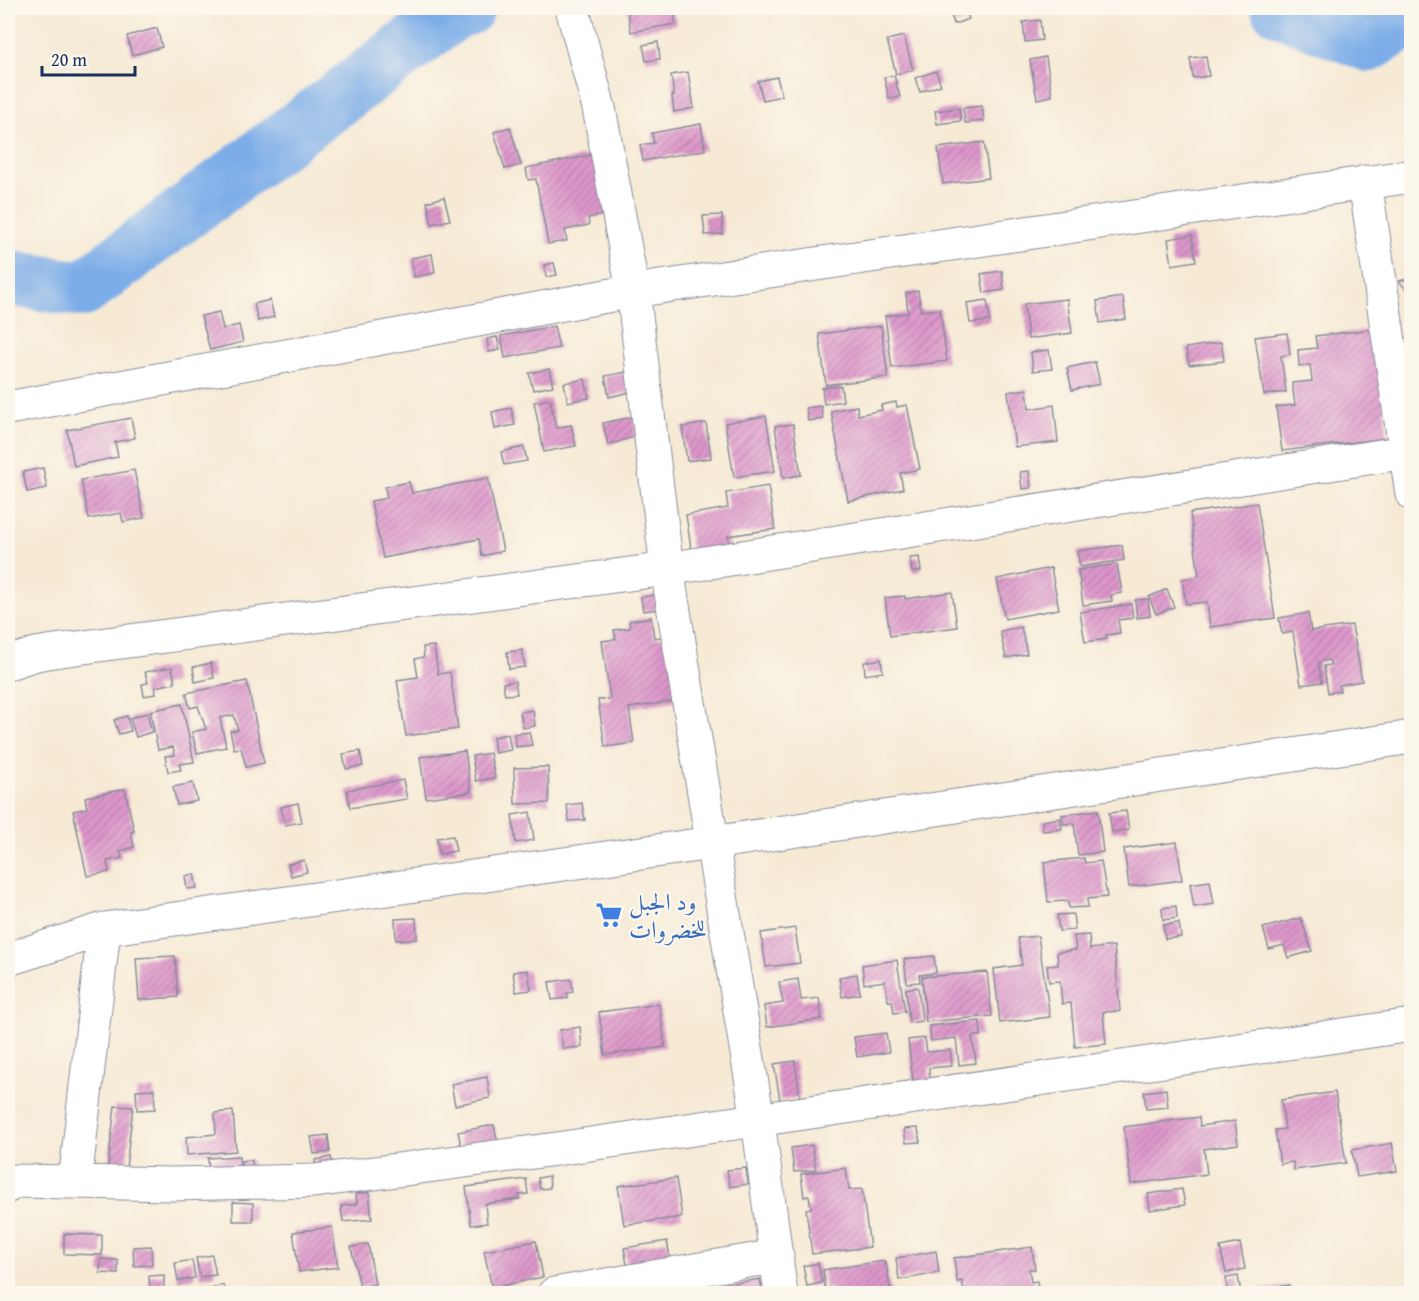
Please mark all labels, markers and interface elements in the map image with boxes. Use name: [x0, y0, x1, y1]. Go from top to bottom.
scale bar: [42, 39, 135, 77]
text: 20 m: [51, 46, 87, 73]
place label: ود الجبل للخضروات: [629, 884, 707, 947]
supermarket icon: ود الجبل للخضروات: [594, 900, 624, 930]

